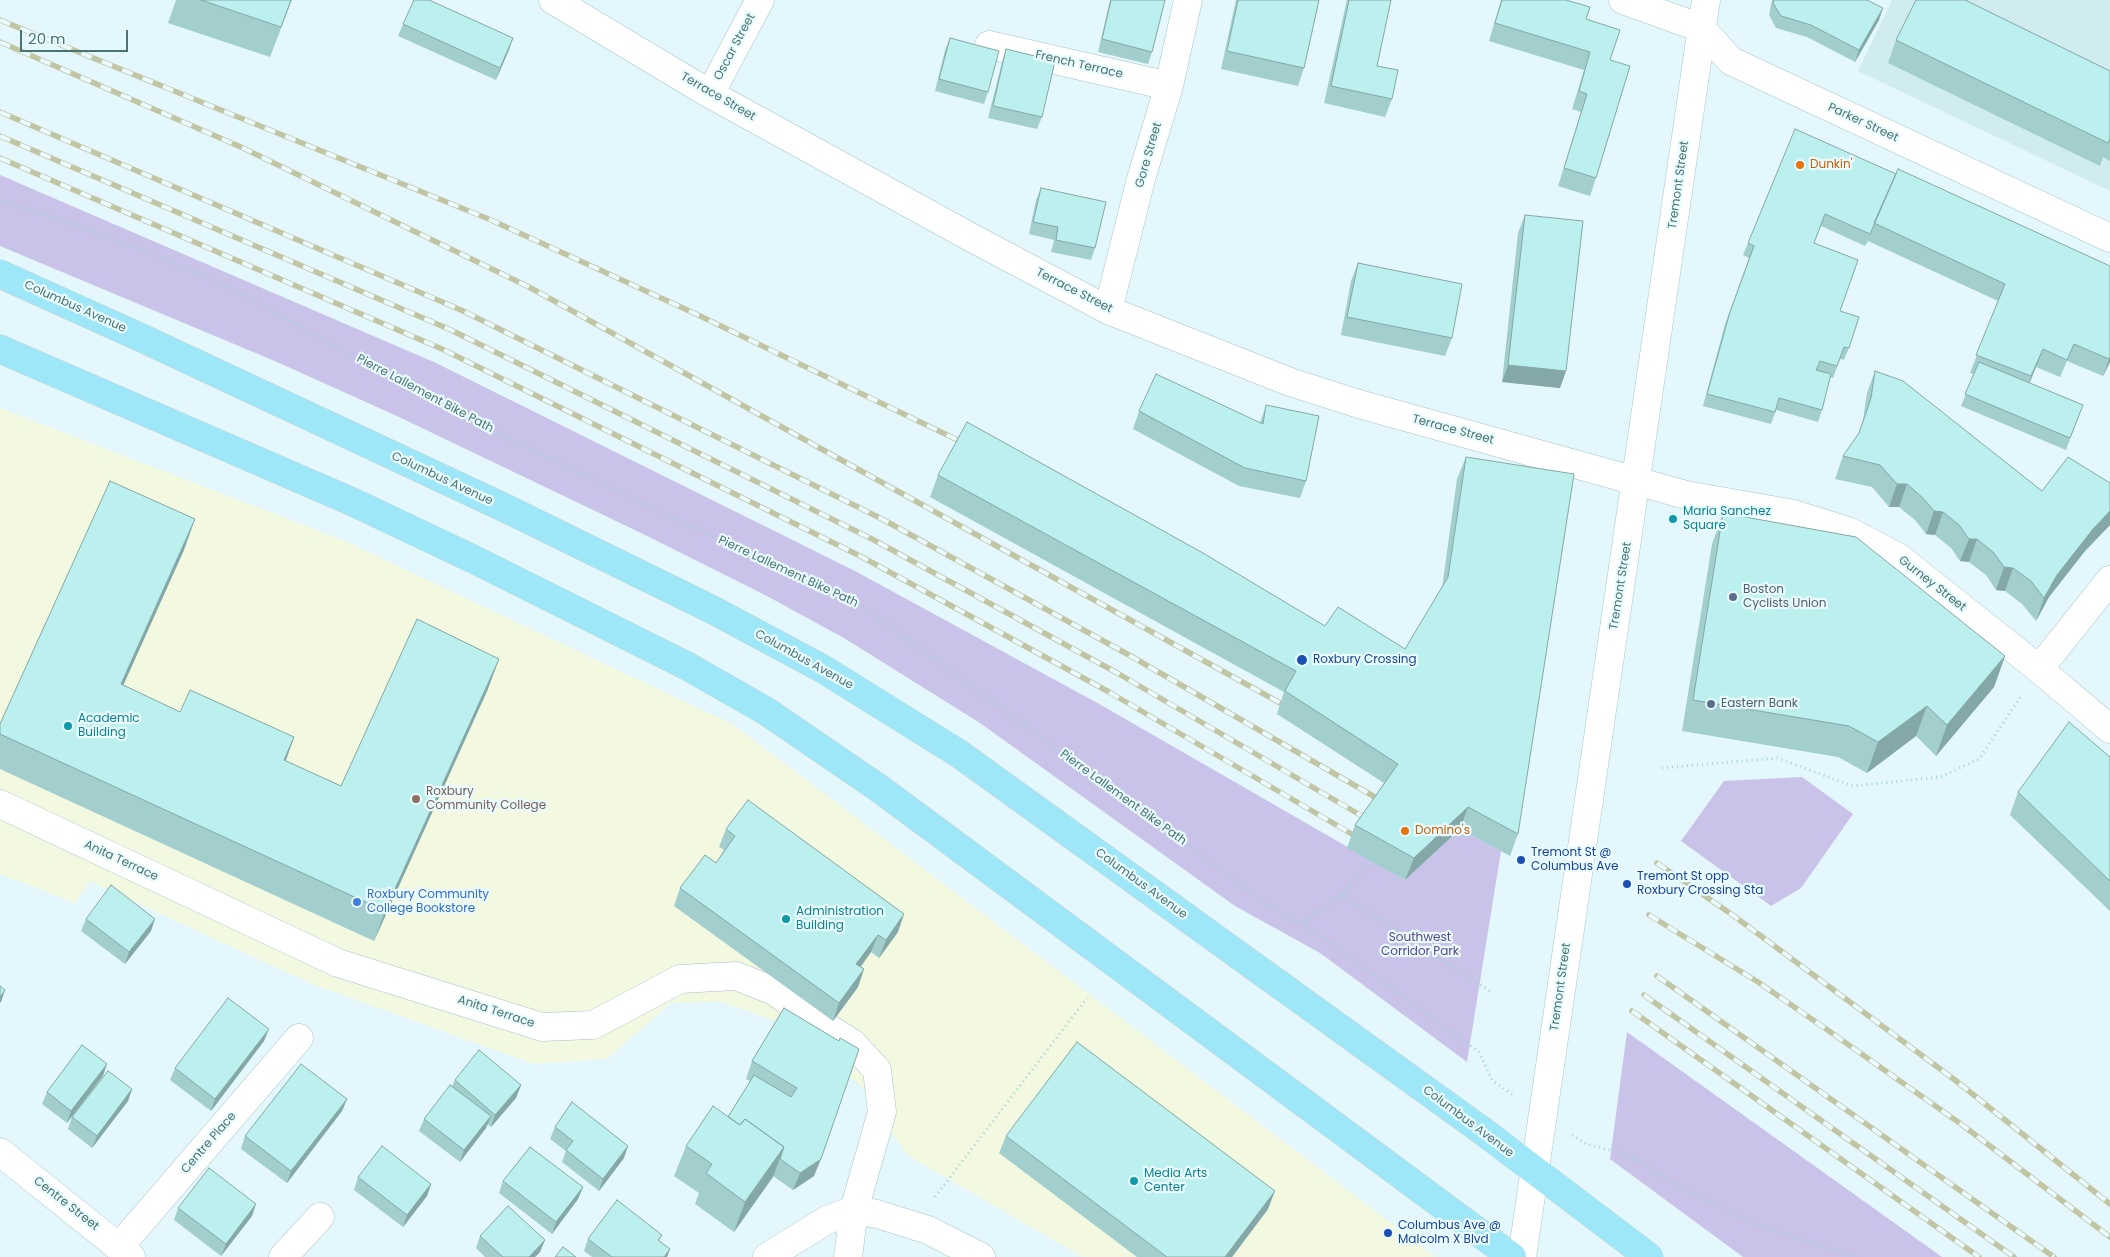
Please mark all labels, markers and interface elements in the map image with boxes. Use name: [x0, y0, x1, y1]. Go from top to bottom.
street label: Oscar Street: [711, 11, 759, 83]
scale bar: [22, 20, 130, 52]
text: 20 m: [28, 28, 66, 49]
street label: French Terrace: [1034, 48, 1124, 82]
street label: Terrace Street: [678, 70, 758, 124]
street label: Parker Street: [1826, 100, 1900, 146]
street label: Gore Street: [1133, 121, 1165, 189]
street label: Tremont Street: [1666, 140, 1692, 230]
place label: Dunkin': [1810, 158, 1853, 172]
marker: Dunkin': [1794, 159, 1806, 171]
street label: Terrace Street: [1033, 266, 1115, 316]
street label: Columbus Avenue: [22, 278, 128, 336]
street label: Pierre Lallement Bike Path: [354, 352, 496, 436]
street label: Terrace Street: [1411, 412, 1495, 448]
street label: Columbus Avenue: [389, 449, 495, 509]
place label: Maria Sanchez Square: [1683, 505, 1771, 533]
marker: Maria Sanchez Square: [1667, 513, 1679, 525]
street label: Pierre Lallement Bike Path: [716, 533, 860, 611]
street label: Tremont Street: [1607, 541, 1635, 631]
street label: Gurney Street: [1895, 553, 1969, 615]
place label: Boston Cyclists Union: [1743, 583, 1826, 611]
marker: Boston Cyclists Union: [1727, 591, 1739, 603]
street label: Columbus Avenue: [752, 627, 856, 693]
marker: Roxbury Crossing: [1295, 653, 1309, 667]
place label: Roxbury Crossing: [1313, 653, 1417, 667]
place label: Eastern Bank: [1721, 697, 1798, 711]
marker: Eastern Bank: [1705, 698, 1717, 710]
place label: Academic Building: [78, 712, 140, 740]
marker: Academic Building: [62, 720, 74, 732]
street label: Pierre Lallement Bike Path: [1057, 747, 1189, 849]
place label: Roxbury Community College: [426, 785, 546, 813]
marker: Roxbury Community College: [410, 793, 422, 805]
place label: Domino's: [1415, 824, 1470, 838]
marker: Domino's: [1399, 825, 1411, 837]
street label: Anita Terrace: [82, 838, 160, 884]
street label: Columbus Avenue: [1092, 846, 1190, 922]
place label: Tremont St @ Columbus Ave: [1531, 846, 1618, 874]
marker: Tremont St @ Columbus Ave: [1515, 854, 1527, 866]
place label: Tremont St opp Roxbury Crossing Sta: [1637, 870, 1763, 898]
marker: Tremont St opp Roxbury Crossing Sta: [1621, 878, 1633, 890]
place label: Roxbury Community College Bookstore: [367, 888, 489, 916]
marker: Roxbury Community College Bookstore: [351, 896, 363, 908]
place label: Administration Building: [796, 905, 884, 933]
marker: Administration Building: [780, 913, 792, 925]
park label: Southwest Corridor Park: [1381, 931, 1459, 959]
street label: Tremont Street: [1548, 942, 1574, 1032]
street label: Anita Terrace: [456, 993, 536, 1031]
street label: Columbus Avenue: [1420, 1083, 1516, 1161]
street label: Centre Place: [178, 1109, 240, 1177]
place label: Media Arts Center: [1144, 1167, 1207, 1195]
street label: Centre Street: [30, 1174, 102, 1234]
marker: Media Arts Center: [1128, 1175, 1140, 1187]
place label: Columbus Ave @ Malcolm X Blvd: [1398, 1219, 1501, 1247]
marker: Columbus Ave @ Malcolm X Blvd: [1382, 1227, 1394, 1239]

